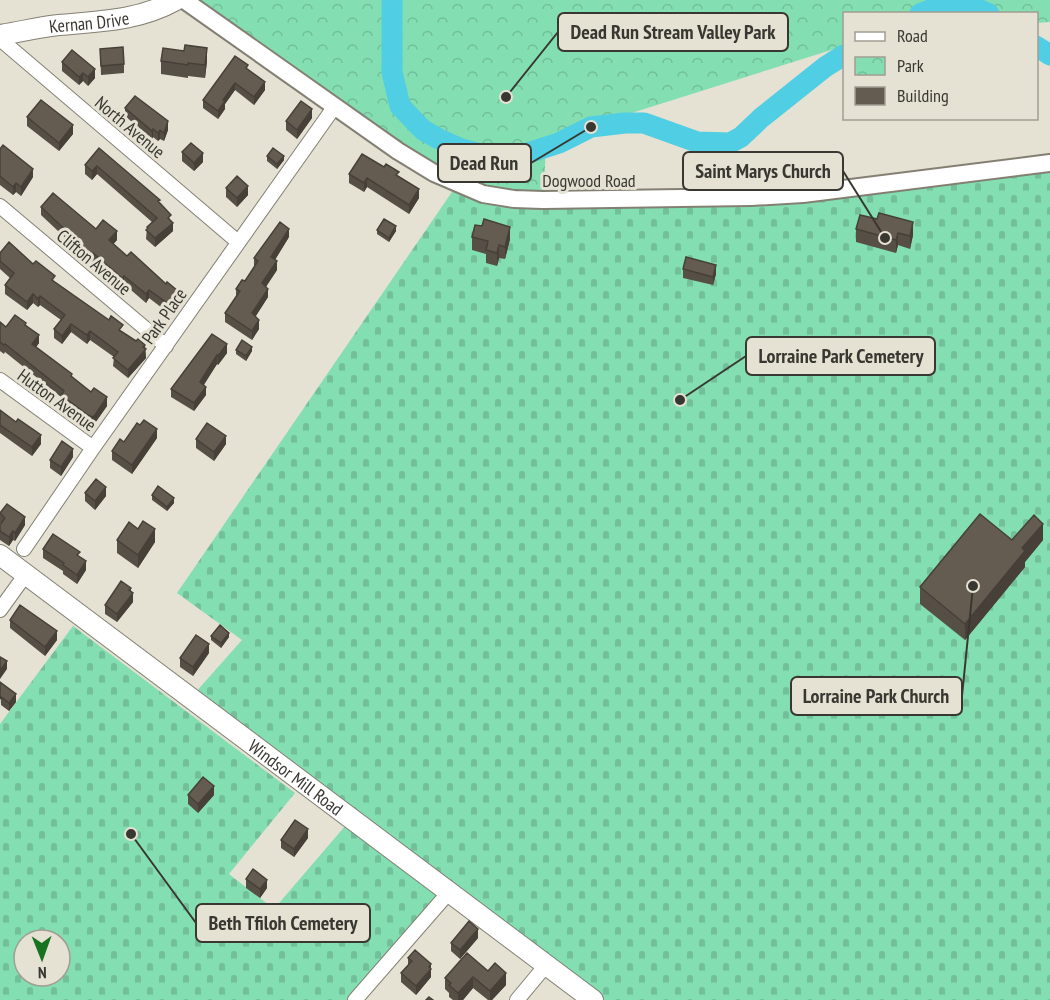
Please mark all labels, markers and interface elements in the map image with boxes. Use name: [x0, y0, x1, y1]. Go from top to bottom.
street label: Kernan Drive: [48, 6, 131, 38]
legend: [843, 12, 1038, 120]
callout: Dead Run Stream Valley Park: [558, 13, 788, 51]
text: Dead Run Stream Valley Park: [570, 19, 776, 45]
text: Road: [897, 24, 928, 47]
text: Park: [897, 54, 924, 77]
text: Building: [897, 84, 949, 107]
street label: North Avenue: [90, 91, 170, 163]
callout: Dead Run: [438, 144, 531, 182]
text: Dead Run: [450, 150, 518, 176]
callout: Saint Marys Church: [683, 152, 843, 190]
text: Saint Marys Church: [695, 158, 831, 184]
street label: Dogwood Road: [542, 169, 636, 192]
street label: Clifton Avenue: [52, 224, 136, 300]
street label: Park Place: [136, 284, 192, 348]
callout: Lorraine Park Cemetery: [746, 337, 935, 375]
text: Lorraine Park Cemetery: [759, 343, 924, 369]
street label: Hutton Avenue: [13, 364, 101, 436]
callout: Lorraine Park Church: [791, 677, 962, 715]
text: Lorraine Park Church: [803, 683, 949, 709]
street label: Windsor Mill Road: [244, 734, 348, 820]
callout: Beth Tfiloh Cemetery: [196, 904, 370, 942]
text: Beth Tfiloh Cemetery: [208, 910, 359, 936]
north arrow: [12, 928, 72, 988]
text: N: [38, 963, 47, 983]

